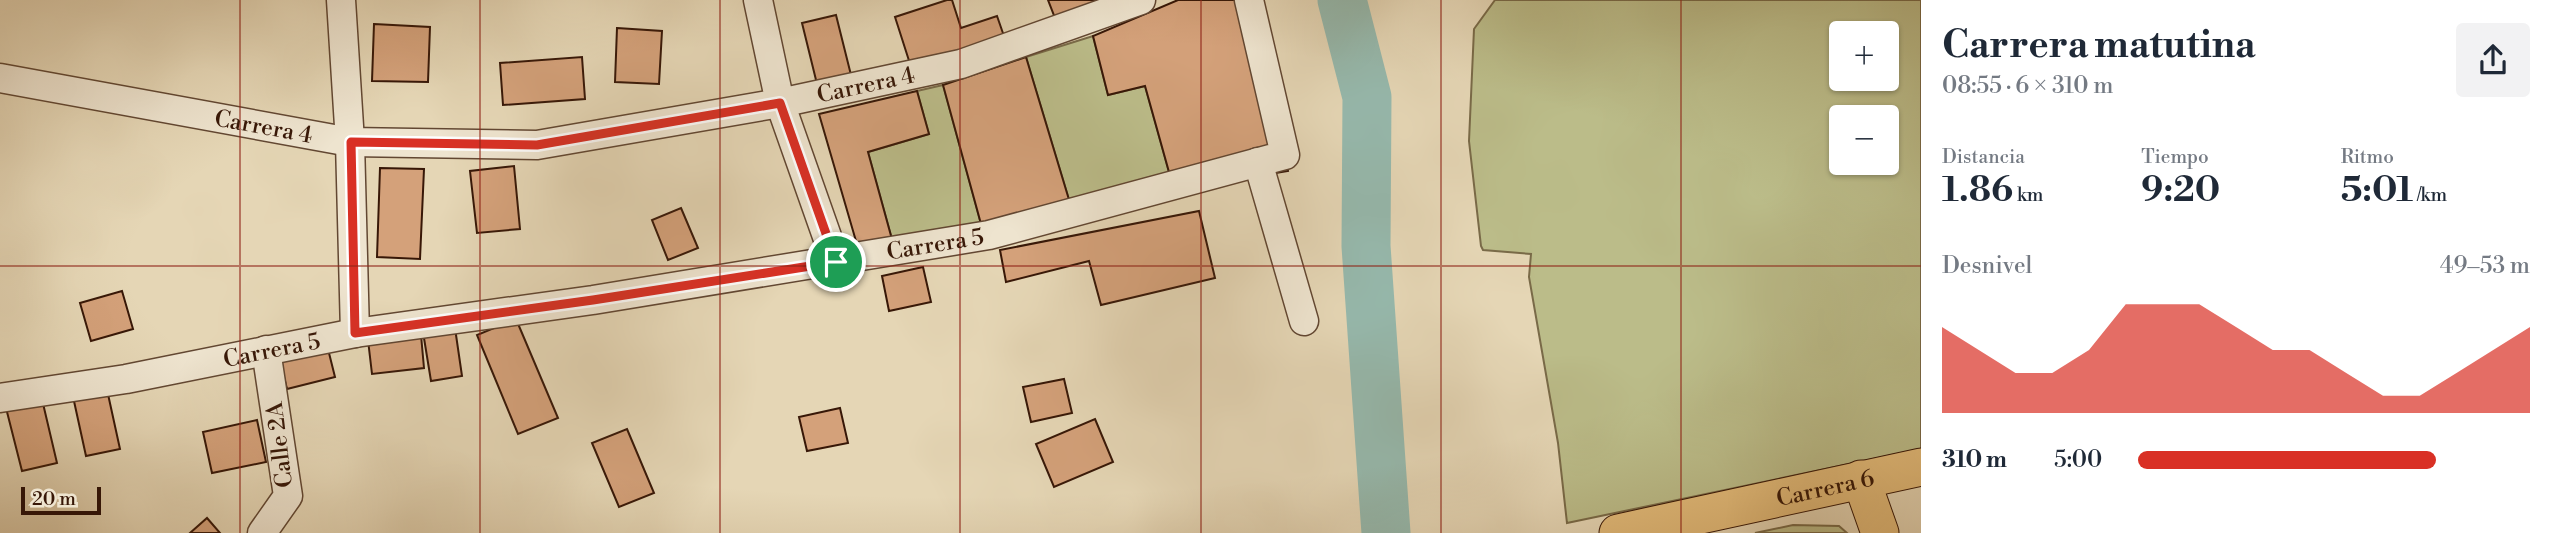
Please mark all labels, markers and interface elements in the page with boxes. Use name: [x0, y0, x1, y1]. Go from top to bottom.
map controls: [1829, 21, 1899, 175]
button: +: [1829, 21, 1899, 91]
text: Carrera matutina: [1942, 22, 2256, 69]
button: share: [2456, 23, 2530, 97]
street label: Carrera 4: [814, 61, 917, 110]
text: 08:55 · 6 × 310 m: [1942, 72, 2113, 100]
street label: Carrera 4: [212, 104, 315, 150]
button: −: [1829, 105, 1899, 175]
text: Distancia: [1942, 145, 2025, 169]
text: Tiempo: [2141, 145, 2209, 169]
text: Ritmo: [2341, 145, 2394, 169]
text: 1.86: [1942, 169, 2013, 212]
text: 9:20: [2141, 169, 2220, 212]
text: 5:01: [2341, 169, 2413, 212]
text: km: [2013, 183, 2044, 207]
text: /km: [2413, 183, 2447, 207]
street label: Carrera 5: [885, 223, 986, 267]
pin: [806, 232, 866, 292]
icon: arrive: [817, 243, 855, 281]
text: Desnivel: [1942, 252, 2032, 280]
text: 49–53 m: [2440, 252, 2530, 280]
street label: Carrera 5: [221, 327, 323, 374]
street label: Calle 2A: [261, 399, 299, 489]
text: 310 m: [1942, 446, 2007, 474]
text: 5:00: [2054, 446, 2102, 474]
street label: Carrera 6: [1774, 465, 1877, 513]
scale bar: [21, 484, 102, 516]
text: 20 m: [32, 487, 76, 511]

